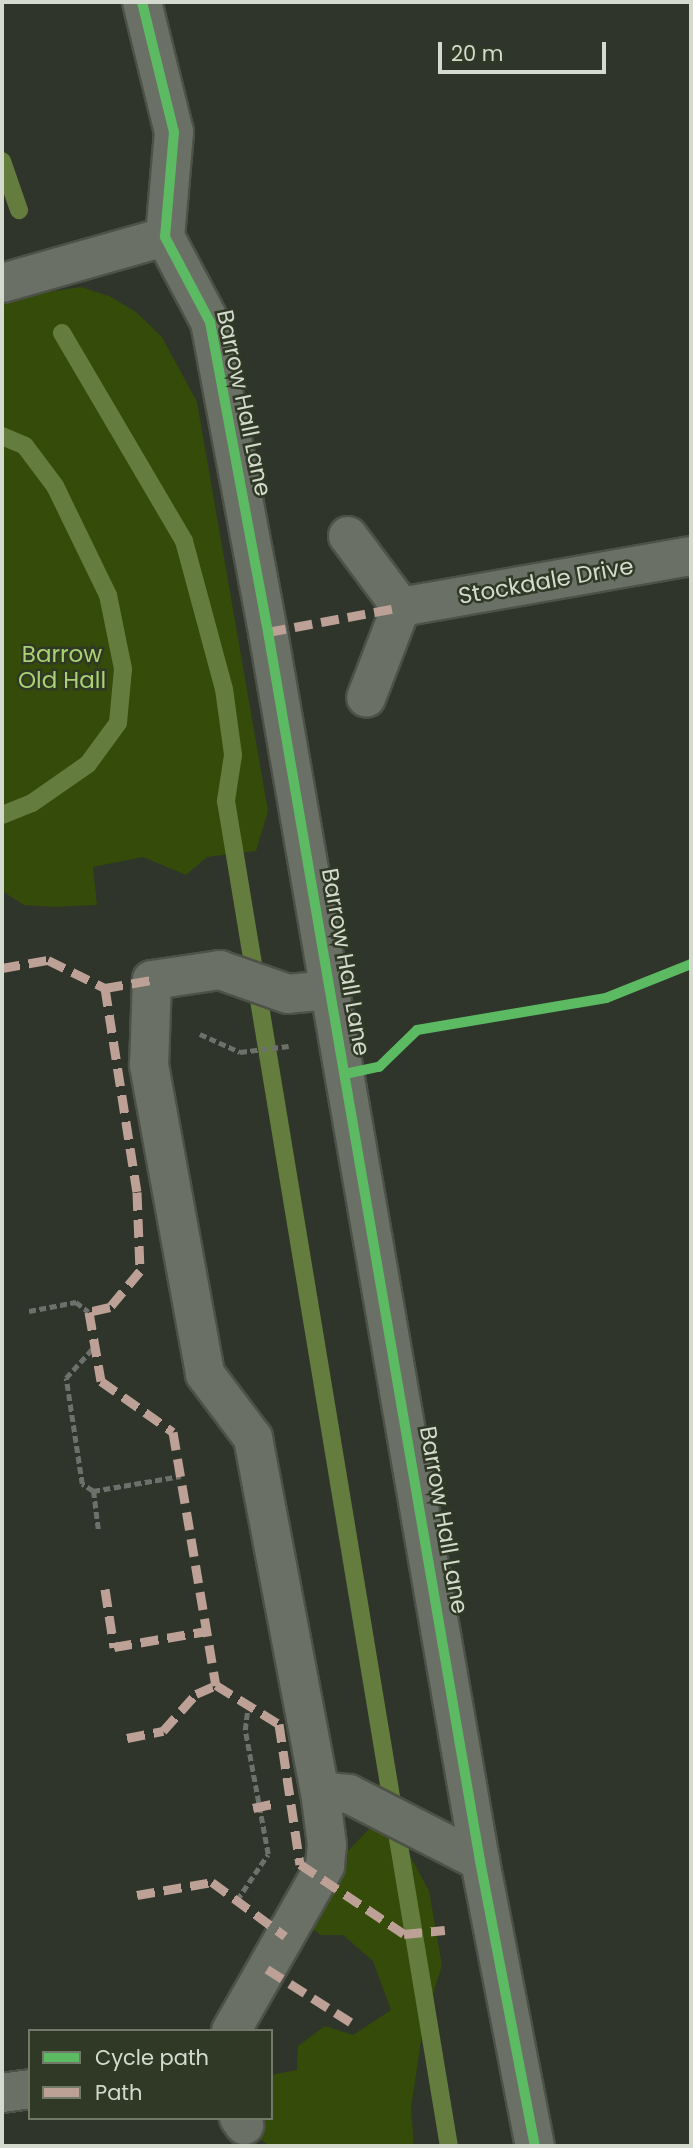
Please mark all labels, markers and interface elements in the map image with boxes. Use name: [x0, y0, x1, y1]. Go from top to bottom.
scale bar: [441, 28, 609, 72]
text: 20 m: [451, 39, 504, 68]
street label: Barrow Hall Lane: [211, 307, 277, 499]
street label: Stockdale Drive: [456, 552, 636, 610]
park label: Barrow Old Hall: [18, 640, 106, 694]
street label: Barrow Hall Lane: [316, 866, 376, 1058]
street label: Barrow Hall Lane: [414, 1424, 474, 1616]
legend: [28, 2029, 273, 2120]
text: Cycle path: [95, 2043, 209, 2072]
text: Path: [95, 2078, 142, 2107]

